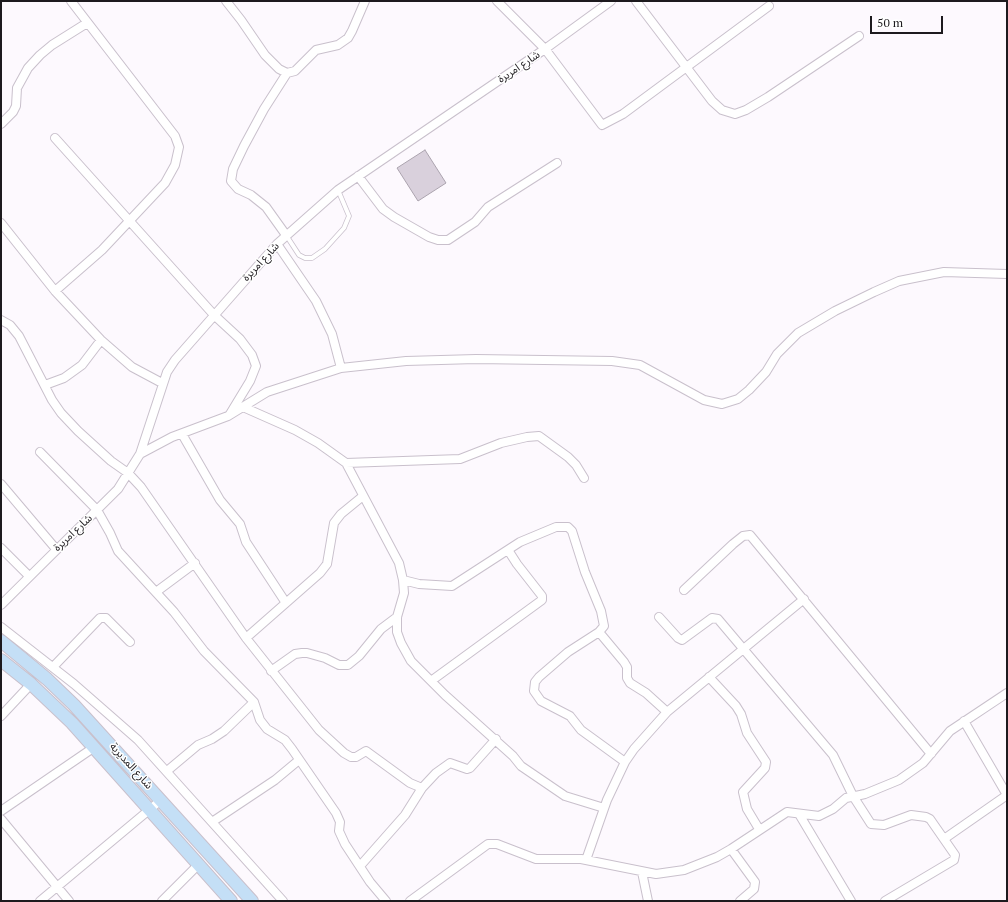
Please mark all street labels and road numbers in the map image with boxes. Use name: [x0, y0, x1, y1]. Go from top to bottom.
street label: شارع امريرة: [495, 48, 543, 86]
street label: شارع امريرة: [240, 240, 282, 284]
street label: شارع امريرة: [51, 512, 95, 554]
street label: شارع المديرية: [107, 740, 155, 792]

